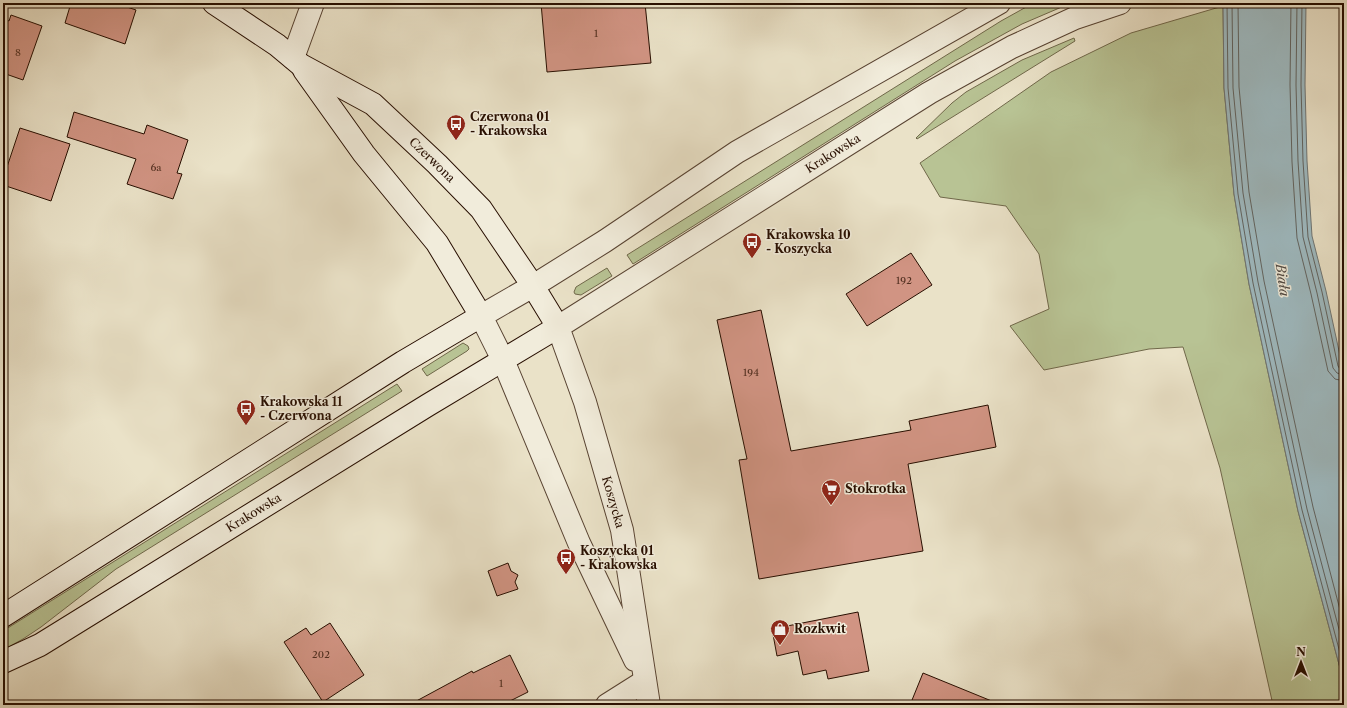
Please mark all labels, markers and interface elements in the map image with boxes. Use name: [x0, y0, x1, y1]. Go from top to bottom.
house number: 1: [594, 27, 599, 40]
house number: 8: [15, 46, 21, 59]
place label: Czerwona 01 - Krakowska: [470, 109, 550, 138]
bus stop icon: Czerwona 01 - Krakowska: [445, 113, 467, 141]
street label: Krakowska: [802, 130, 863, 176]
street label: Czerwona: [406, 134, 459, 186]
house number: 6a: [150, 161, 162, 174]
place label: Krakowska 10 - Koszycka: [766, 227, 851, 256]
bus stop icon: Krakowska 10 - Koszycka: [741, 231, 763, 259]
water label: Biała: [1273, 262, 1293, 298]
house number: 192: [896, 274, 912, 287]
house number: 194: [743, 366, 759, 379]
place label: Krakowska 11 - Czerwona: [260, 394, 343, 423]
bus stop icon: Krakowska 11 - Czerwona: [235, 398, 257, 426]
street label: Koszycka: [599, 474, 628, 530]
supermarket icon: Stokrotka: [820, 478, 842, 506]
place label: Stokrotka: [845, 481, 907, 496]
street label: Krakowska: [223, 489, 284, 535]
place label: Koszycka 01 - Krakowska: [580, 543, 658, 572]
bus stop icon: Koszycka 01 - Krakowska: [555, 547, 577, 575]
shop icon: Rozkwit: [769, 618, 791, 646]
place label: Rozkwit: [794, 621, 846, 636]
north arrow: [1281, 642, 1321, 682]
text: N: [1296, 645, 1306, 659]
house number: 202: [312, 648, 330, 661]
house number: 1: [499, 677, 504, 690]

